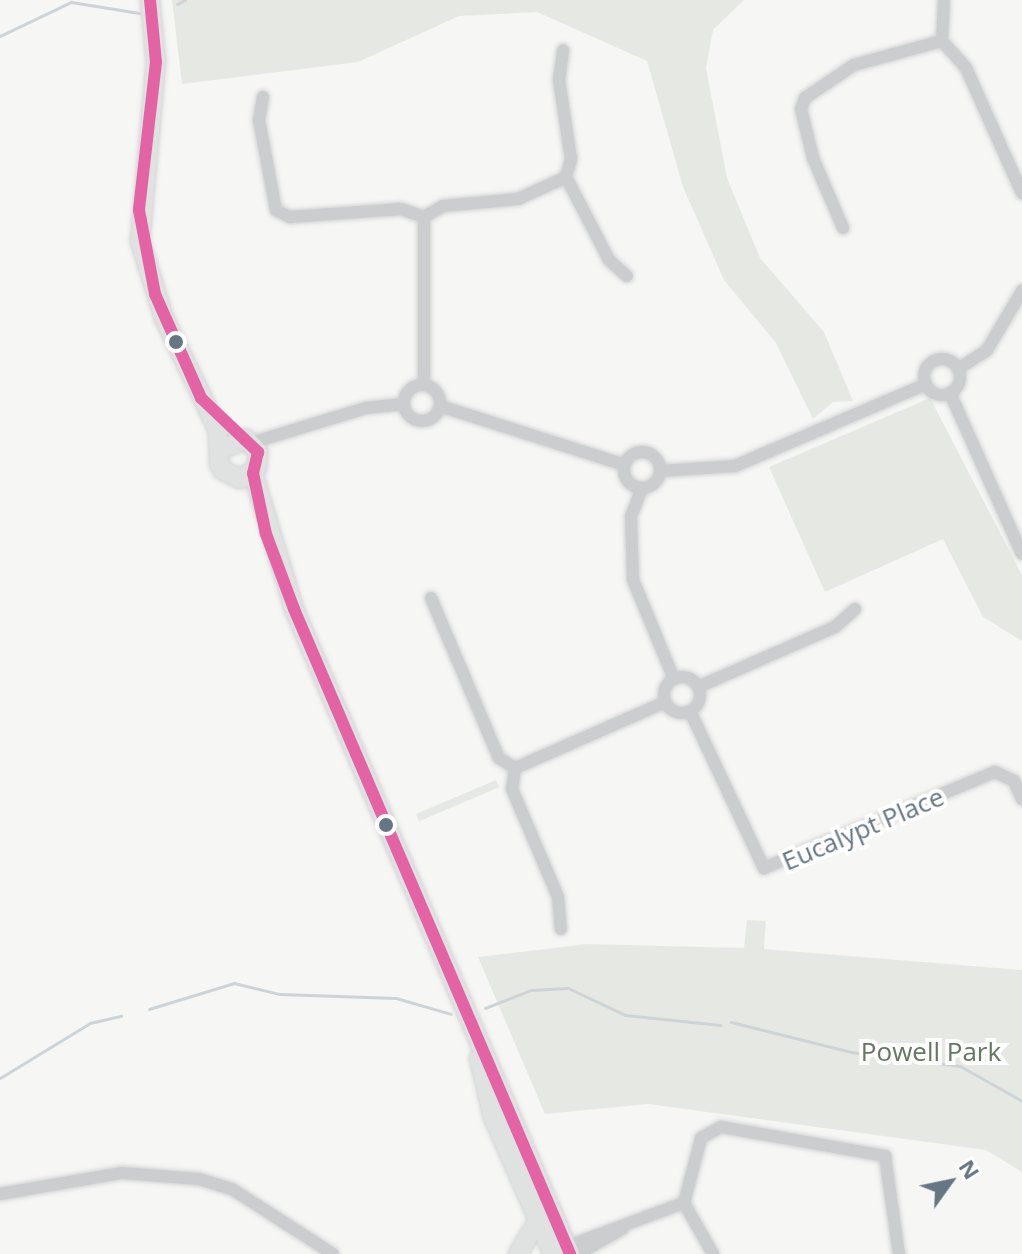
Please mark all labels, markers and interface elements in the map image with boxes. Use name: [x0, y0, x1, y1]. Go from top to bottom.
unlabelled marker: [168, 334, 184, 350]
street label: Eucalypt Place: [778, 781, 948, 877]
unlabelled marker: [378, 817, 394, 833]
park label: Powell Park: [861, 1036, 1001, 1068]
north arrow: [910, 1142, 990, 1222]
text: N: [953, 1153, 988, 1185]

